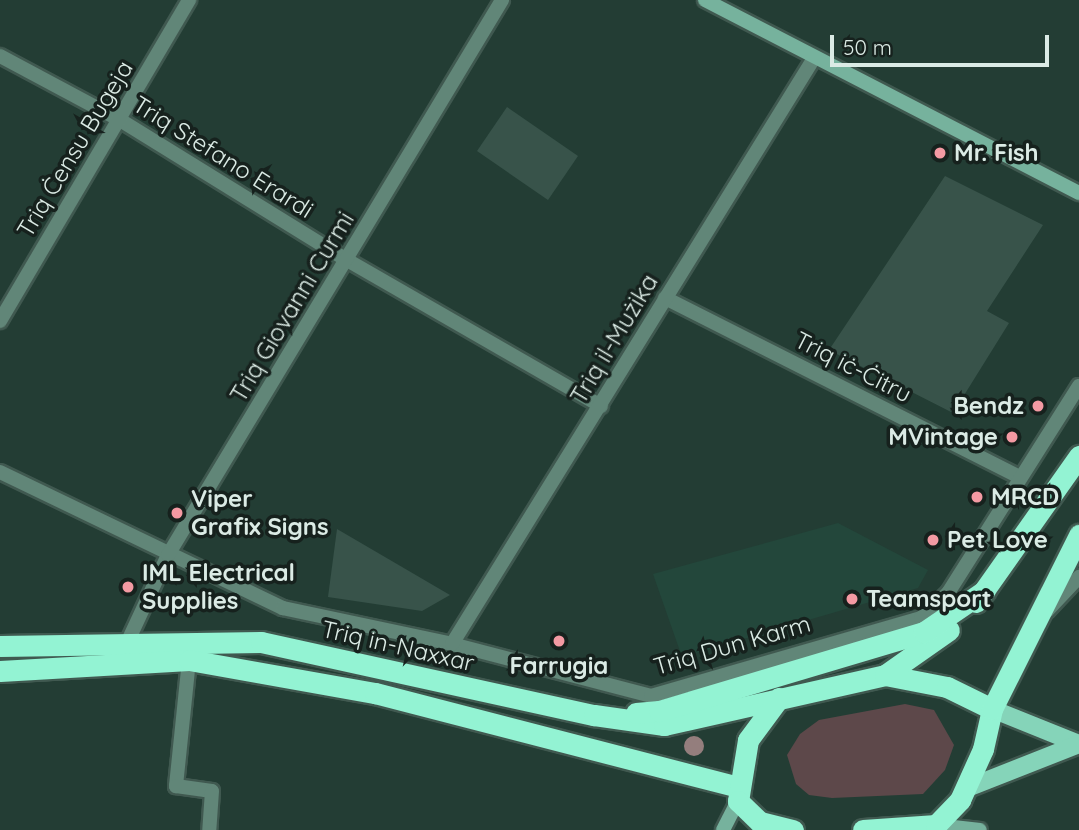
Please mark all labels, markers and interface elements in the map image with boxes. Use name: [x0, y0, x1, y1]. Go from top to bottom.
scale bar: [834, 21, 1053, 65]
text: 50 m: [843, 34, 892, 60]
street label: Triq Ċensu Bugeja: [11, 55, 139, 243]
street label: Triq Stefano Erardi: [128, 90, 318, 224]
place label: Mr. Fish: [954, 139, 1039, 167]
marker: Mr. Fish: [932, 145, 948, 161]
street label: Triq Giovanni Curmi: [224, 207, 360, 407]
street label: Triq il-Mużika: [564, 269, 664, 409]
street label: Triq iċ-Ċitru: [790, 325, 916, 409]
place label: Bendz: [953, 392, 1024, 420]
marker: Bendz: [1030, 398, 1046, 414]
place label: MVintage: [888, 423, 998, 451]
marker: MVintage: [1004, 429, 1020, 445]
place label: MRCD: [991, 483, 1059, 511]
place label: Viper Grafix Signs: [191, 485, 329, 541]
marker: MRCD: [969, 489, 985, 505]
marker: Viper Grafix Signs: [169, 505, 185, 521]
place label: Pet Love: [947, 526, 1048, 554]
marker: Pet Love: [925, 532, 941, 548]
place label: IML Electrical Supplies: [142, 559, 295, 615]
marker: IML Electrical Supplies: [120, 579, 136, 595]
place label: Teamsport: [866, 585, 991, 613]
marker: Teamsport: [844, 591, 860, 607]
street label: Triq Dun Karm: [650, 609, 814, 681]
street label: Triq in-Naxxar: [319, 614, 477, 678]
marker: Farrugia: [551, 633, 567, 649]
place label: Farrugia: [510, 652, 608, 680]

